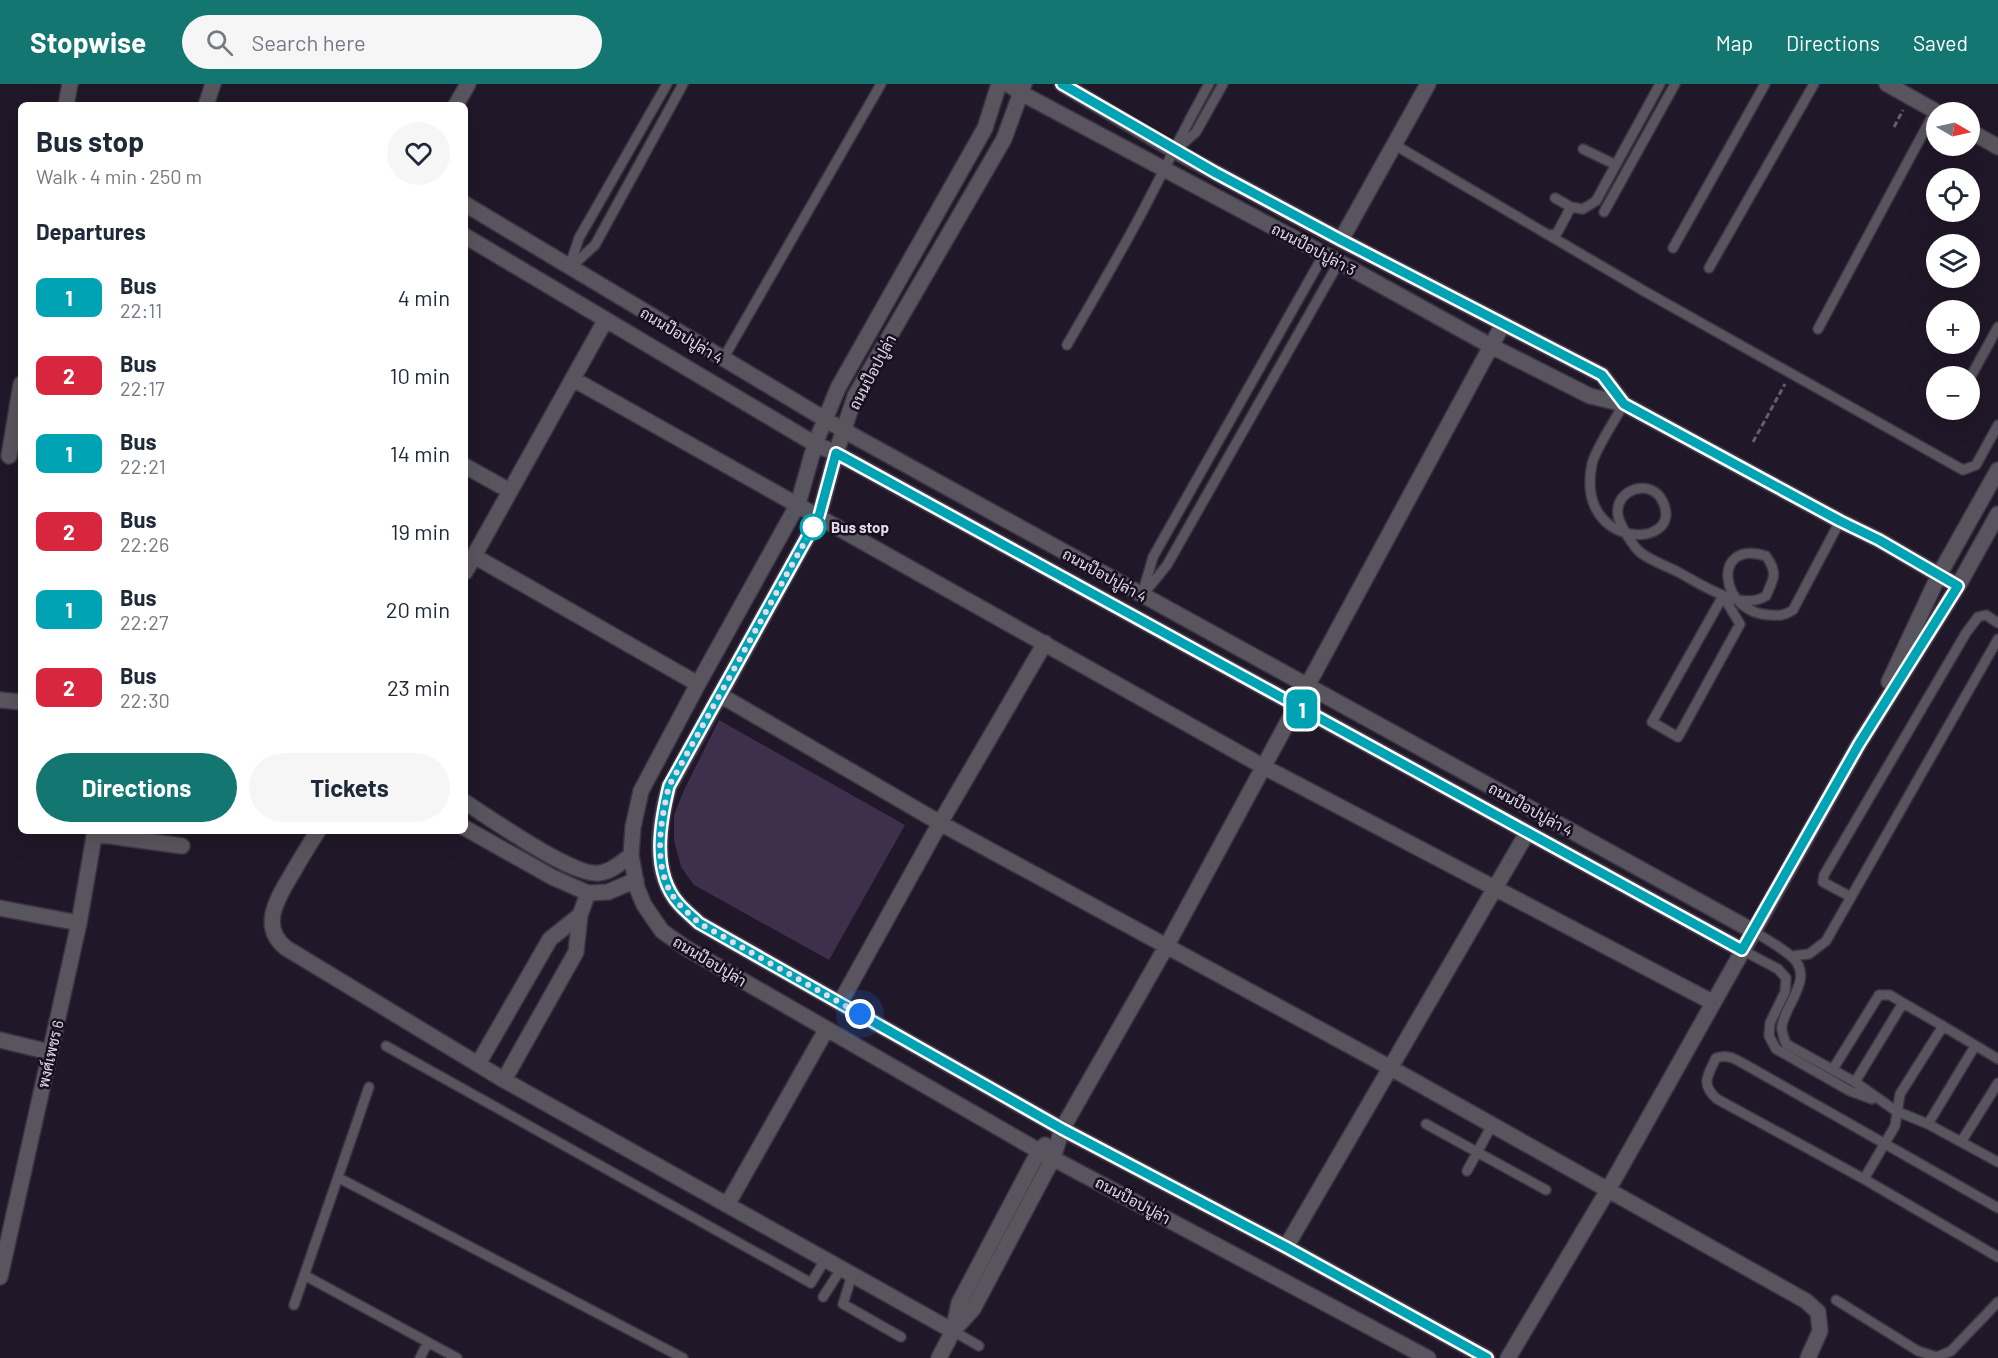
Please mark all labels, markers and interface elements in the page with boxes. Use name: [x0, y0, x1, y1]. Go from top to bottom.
search box: [182, 15, 602, 69]
text: Stopwise: [30, 25, 146, 59]
icon: search: [203, 26, 236, 59]
text: Search here: [251, 29, 366, 55]
text: Map: [1716, 30, 1753, 55]
text: Directions: [1786, 30, 1880, 55]
text: Saved: [1913, 30, 1968, 55]
north arrow: [1926, 102, 1980, 156]
map controls: [1926, 102, 1980, 420]
button: heart: [387, 122, 450, 185]
text: Bus stop: [36, 124, 144, 158]
text: Walk · 4 min · 250 m: [36, 164, 202, 188]
button: locate: [1926, 168, 1980, 222]
text: Departures: [36, 218, 146, 244]
street label: ถนนป๊อปปูล่า 3: [1268, 219, 1359, 280]
button: layers: [1926, 234, 1980, 288]
text: Bus: [120, 272, 157, 298]
text: 4 min: [398, 284, 450, 310]
text: 1: [65, 285, 73, 310]
text: 22:11: [120, 298, 162, 322]
button: +: [1926, 300, 1980, 354]
street label: ถนนป๊อปปูล่า 4: [636, 303, 727, 368]
street label: ถนนป๊อปปูล่า: [845, 332, 901, 413]
text: Bus: [120, 350, 157, 376]
text: 10 min: [390, 362, 450, 388]
text: 2: [63, 363, 75, 388]
button: −: [1926, 366, 1980, 420]
text: 22:17: [120, 376, 165, 400]
text: Bus: [120, 428, 157, 454]
text: 14 min: [390, 440, 450, 466]
text: 1: [65, 441, 73, 466]
text: 22:21: [120, 454, 166, 478]
text: Bus: [120, 506, 157, 532]
marker: Bus stop: [800, 514, 826, 540]
text: 19 min: [391, 518, 450, 544]
place label: Bus stop: [831, 518, 889, 536]
text: 2: [63, 519, 75, 544]
text: 22:26: [120, 532, 169, 556]
street label: ถนนป๊อปปูล่า 4: [1059, 544, 1150, 607]
text: Bus: [120, 584, 157, 610]
text: 20 min: [386, 596, 450, 622]
text: 1: [65, 597, 73, 622]
text: 22:27: [120, 610, 168, 634]
text: Bus: [120, 662, 157, 688]
text: 23 min: [387, 674, 450, 700]
text: 2: [63, 675, 75, 700]
text: 22:30: [120, 688, 170, 712]
line badge: 1: [1282, 690, 1322, 728]
text: 1: [1298, 697, 1306, 722]
button: Directions: [36, 753, 237, 822]
button: Tickets: [249, 753, 450, 822]
street label: ถนนป๊อปปูล่า 4: [1485, 778, 1576, 841]
street label: ถนนป๊อปปูล่า: [669, 932, 750, 992]
your location: [845, 999, 875, 1029]
street label: พงศ์เพชร 6: [33, 1018, 67, 1090]
street label: ถนนป๊อปปูล่า: [1092, 1173, 1173, 1229]

